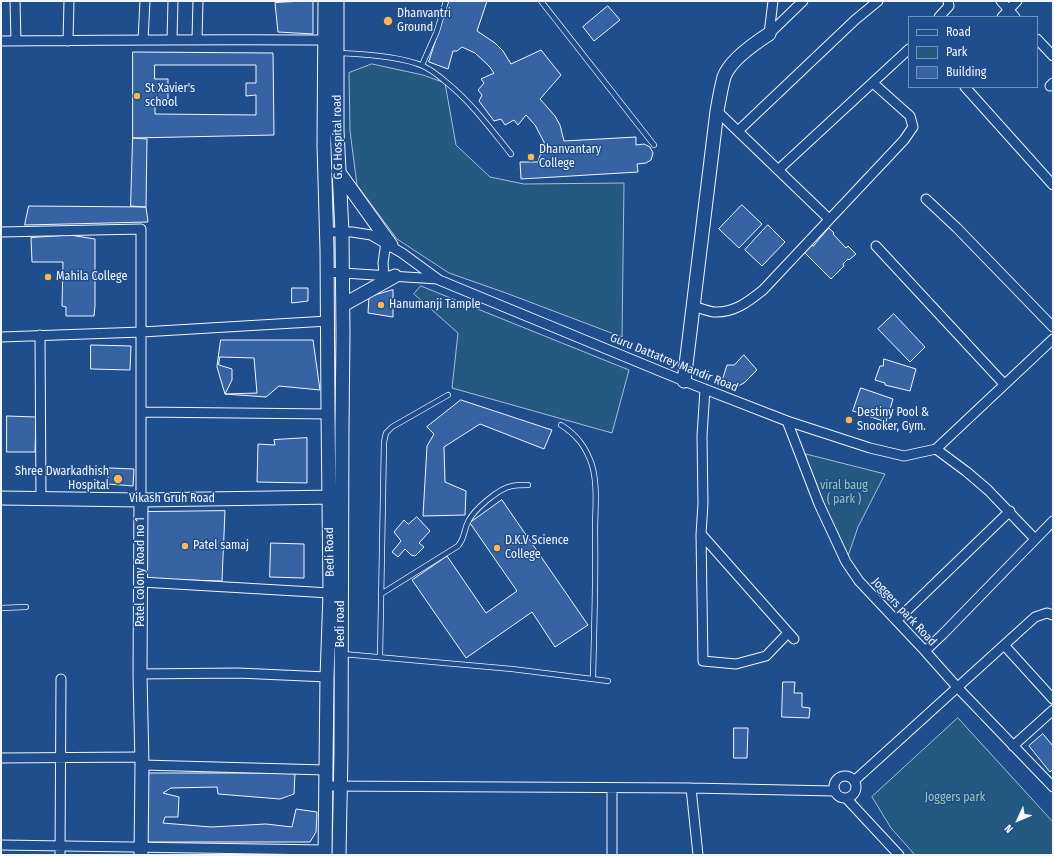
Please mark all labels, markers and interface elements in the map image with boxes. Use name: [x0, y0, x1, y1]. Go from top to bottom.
place label: Dhanvantri Ground: [397, 7, 451, 35]
marker: Dhanvantri Ground: [382, 15, 394, 27]
legend: [908, 16, 1038, 88]
text: Road: [946, 25, 971, 39]
text: Park: [946, 45, 967, 59]
text: Building: [946, 65, 986, 79]
place label: St Xavier's school: [145, 82, 195, 110]
marker: St Xavier's school: [132, 91, 142, 101]
street label: G.G Hospital road: [330, 94, 346, 180]
place label: Dhanvantary College: [539, 143, 601, 171]
marker: Dhanvantary College: [526, 152, 536, 162]
place label: Mahila College: [56, 270, 127, 284]
marker: Mahila College: [43, 272, 53, 282]
place label: Hanumanji Tample: [389, 298, 481, 312]
marker: Hanumanji Tample: [376, 300, 386, 310]
street label: Guru Dattatrey Mandir Road: [608, 331, 740, 395]
place label: Destiny Pool & Snooker, Gym.: [857, 406, 929, 434]
marker: Destiny Pool & Snooker, Gym.: [844, 415, 854, 425]
place label: Shree Dwarkadhish Hospital: [15, 465, 109, 493]
marker: Shree Dwarkadhish Hospital: [112, 473, 124, 485]
park label: viral baug ( park ): [820, 479, 868, 507]
street label: Vikash Gruh Road: [129, 492, 215, 506]
street label: Patel colony Road no 1: [134, 517, 148, 627]
street label: Bedi Road: [322, 527, 338, 577]
place label: D.K.V Science College: [505, 534, 569, 562]
place label: Patel samaj: [193, 539, 249, 553]
marker: Patel samaj: [180, 541, 190, 551]
marker: D.K.V Science College: [492, 543, 502, 553]
street label: Joggers park Road: [869, 575, 939, 649]
street label: Bedi road: [334, 600, 348, 648]
park label: Joggers park: [925, 791, 985, 805]
north arrow: [998, 800, 1038, 840]
text: N: [1002, 822, 1016, 836]

